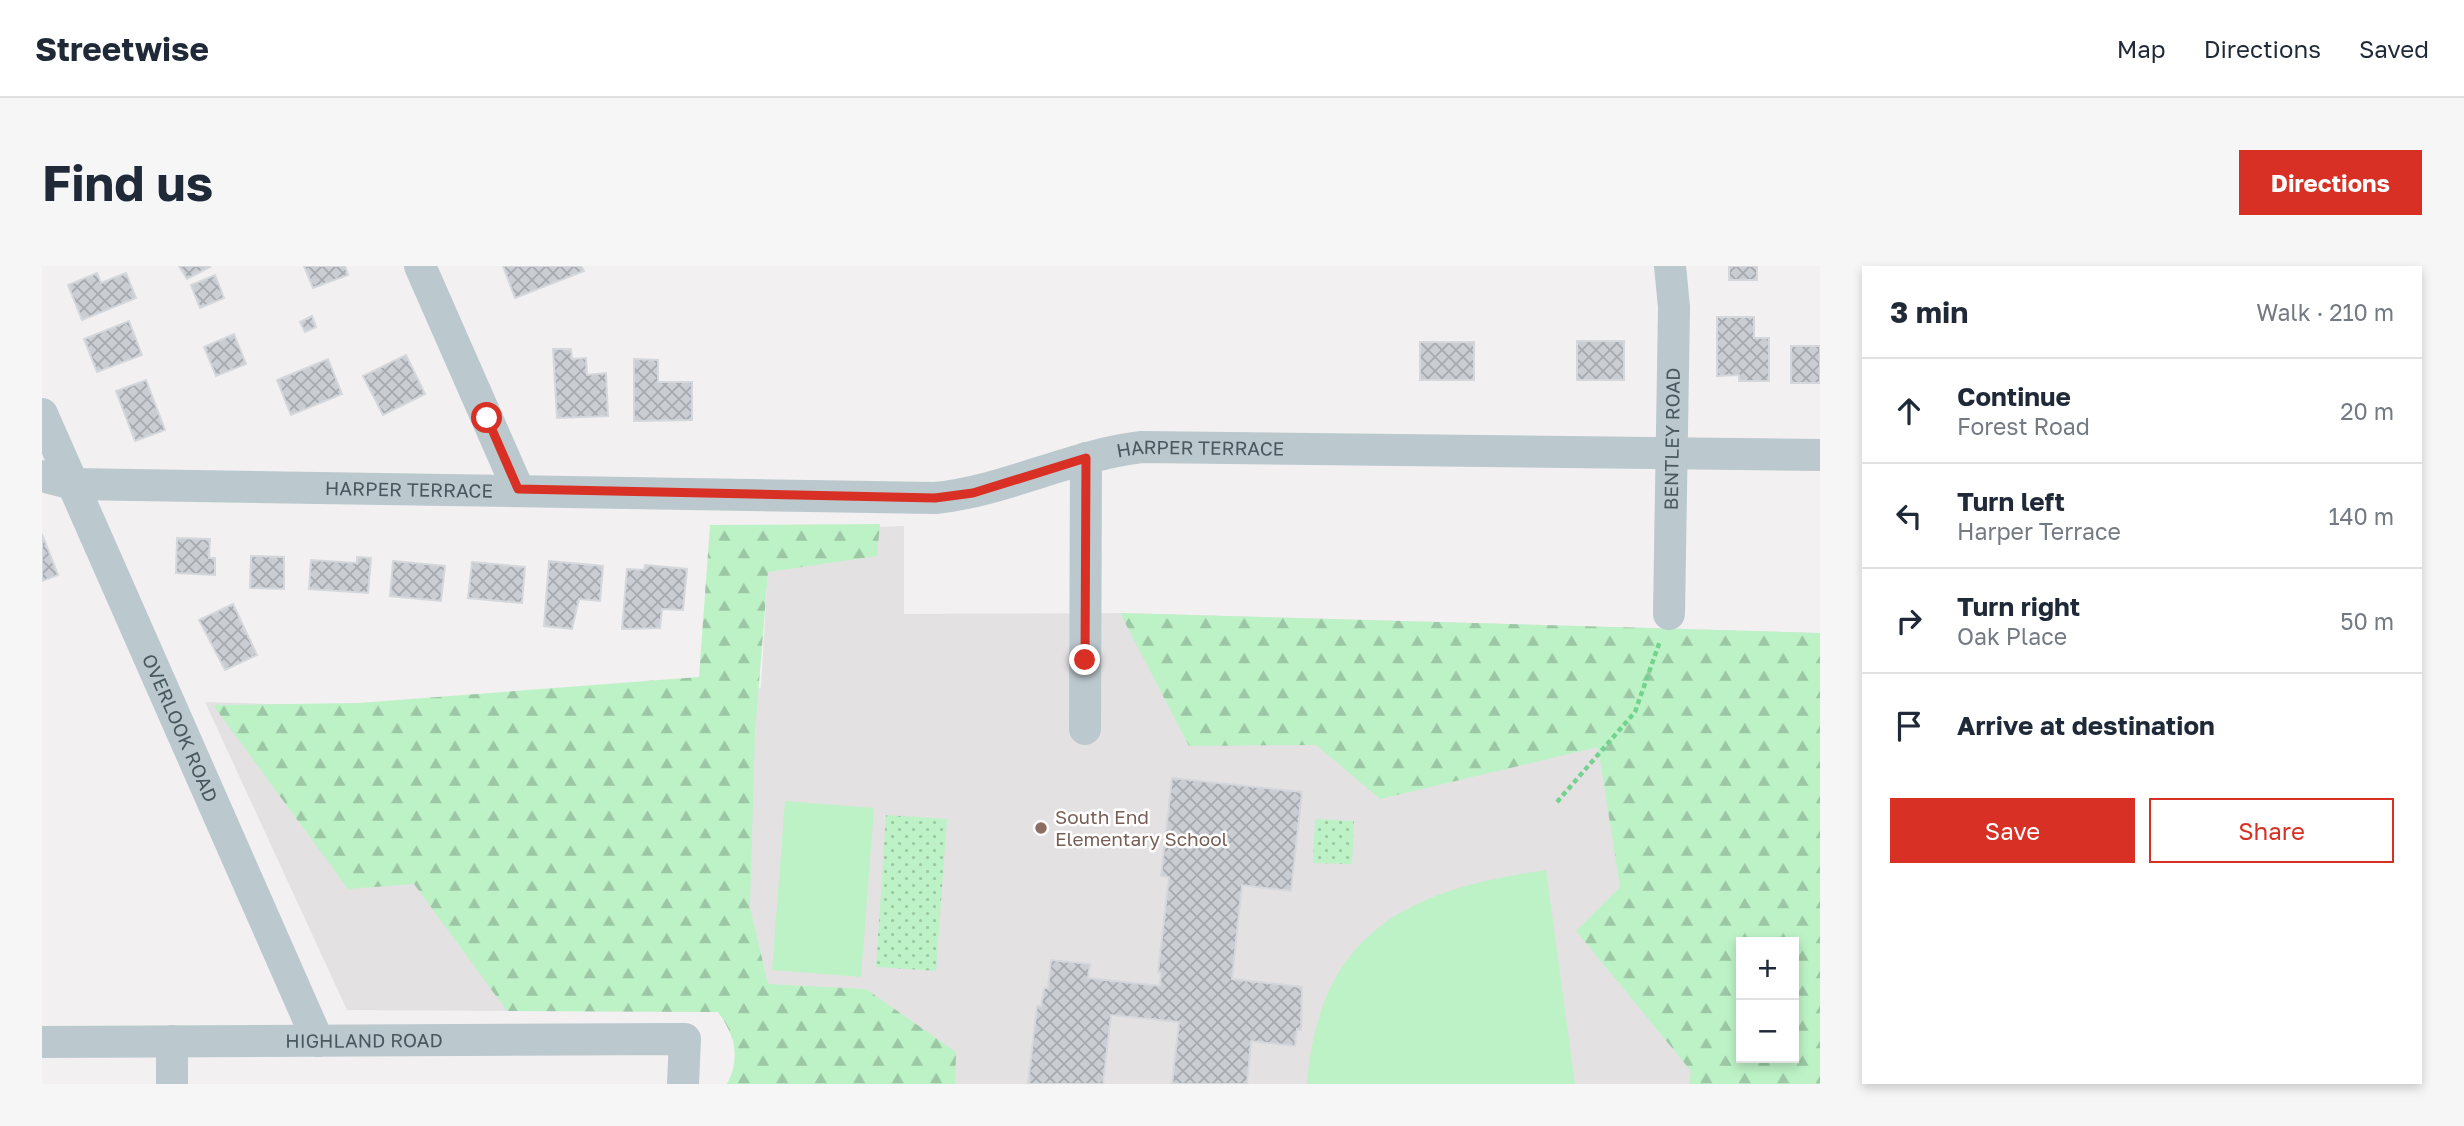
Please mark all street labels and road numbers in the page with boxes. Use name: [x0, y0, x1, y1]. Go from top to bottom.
street label: BENTLEY ROAD: [1659, 367, 1684, 511]
street label: HARPER TERRACE: [1115, 435, 1284, 462]
street label: HARPER TERRACE: [325, 476, 493, 502]
street label: OVERLOOK ROAD: [138, 650, 223, 805]
street label: HIGHLAND ROAD: [285, 1028, 443, 1052]

